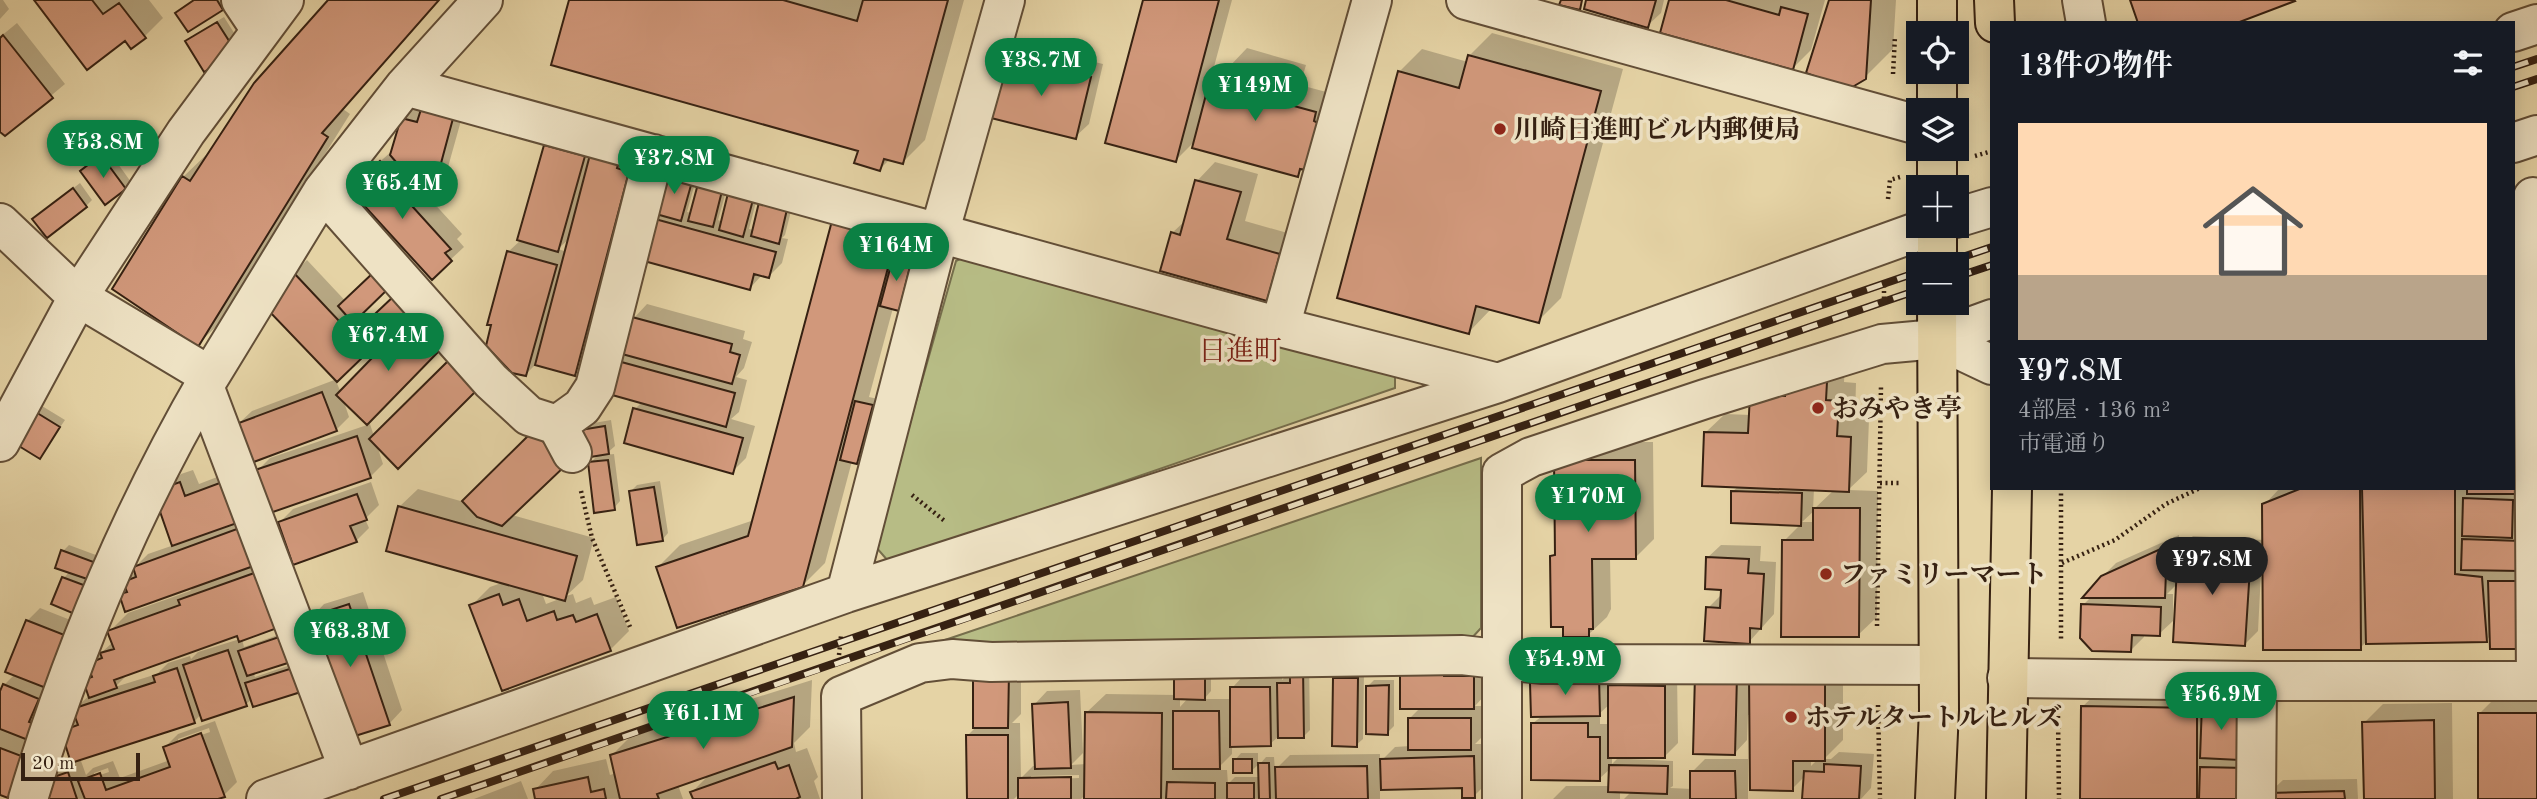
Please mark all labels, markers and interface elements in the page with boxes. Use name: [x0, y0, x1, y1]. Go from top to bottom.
map controls: [1906, 21, 1969, 315]
button: locate: [1906, 21, 1969, 84]
pin: ¥38.7M: [984, 38, 1098, 98]
icon: filters: [2449, 44, 2487, 82]
text: ¥38.7M: [1001, 49, 1081, 72]
text: 13件の物件: [2018, 52, 2173, 82]
pin: ¥149M: [1206, 64, 1304, 123]
text: ¥149M: [1218, 74, 1292, 97]
button: layers: [1906, 98, 1969, 161]
place label: 川崎日進町ビル内郵便局: [1514, 115, 1800, 144]
pin: ¥53.8M: [46, 120, 160, 180]
marker: 川崎日進町ビル内郵便局: [1492, 121, 1508, 137]
text: ¥53.8M: [63, 131, 143, 154]
pin: ¥37.8M: [617, 136, 731, 196]
text: ¥37.8M: [634, 147, 714, 170]
pin: ¥65.4M: [345, 162, 459, 221]
icon: home: [2190, 168, 2316, 294]
text: ¥65.4M: [362, 172, 442, 195]
button: +: [1906, 175, 1969, 238]
pin: ¥164M: [847, 224, 945, 283]
text: ¥164M: [859, 234, 933, 257]
button: −: [1906, 252, 1969, 315]
pin: ¥67.4M: [331, 314, 445, 373]
text: ¥67.4M: [348, 324, 428, 347]
district label: 日進町: [1198, 336, 1282, 367]
text: ¥97.8M: [2018, 357, 2123, 387]
place label: おみやき亭: [1832, 394, 1962, 423]
text: 4部屋 · 136 m²: [2018, 399, 2170, 422]
marker: おみやき亭: [1810, 400, 1826, 416]
text: 市電通り: [2018, 433, 2110, 456]
pin: ¥170M: [1539, 475, 1637, 534]
text: ¥170M: [1551, 485, 1625, 508]
pin: ¥97.8M: [2155, 538, 2269, 597]
text: ¥97.8M: [2172, 548, 2252, 571]
place label: ファミリーマート: [1840, 562, 2047, 589]
marker: ファミリーマート: [1818, 566, 1834, 582]
pin: ¥63.3M: [293, 610, 407, 669]
text: ¥63.3M: [310, 620, 390, 643]
pin: ¥54.9M: [1508, 638, 1622, 697]
text: ¥54.9M: [1525, 648, 1605, 671]
pin: ¥56.9M: [2164, 672, 2278, 732]
text: ¥56.9M: [2181, 683, 2261, 706]
pin: ¥61.1M: [646, 692, 760, 751]
text: ¥61.1M: [663, 702, 743, 725]
place label: ホテルタートルヒルズ: [1805, 704, 2062, 732]
marker: ホテルタートルヒルズ: [1783, 709, 1799, 725]
scale bar: [21, 750, 140, 782]
text: 20 m: [32, 755, 74, 774]

